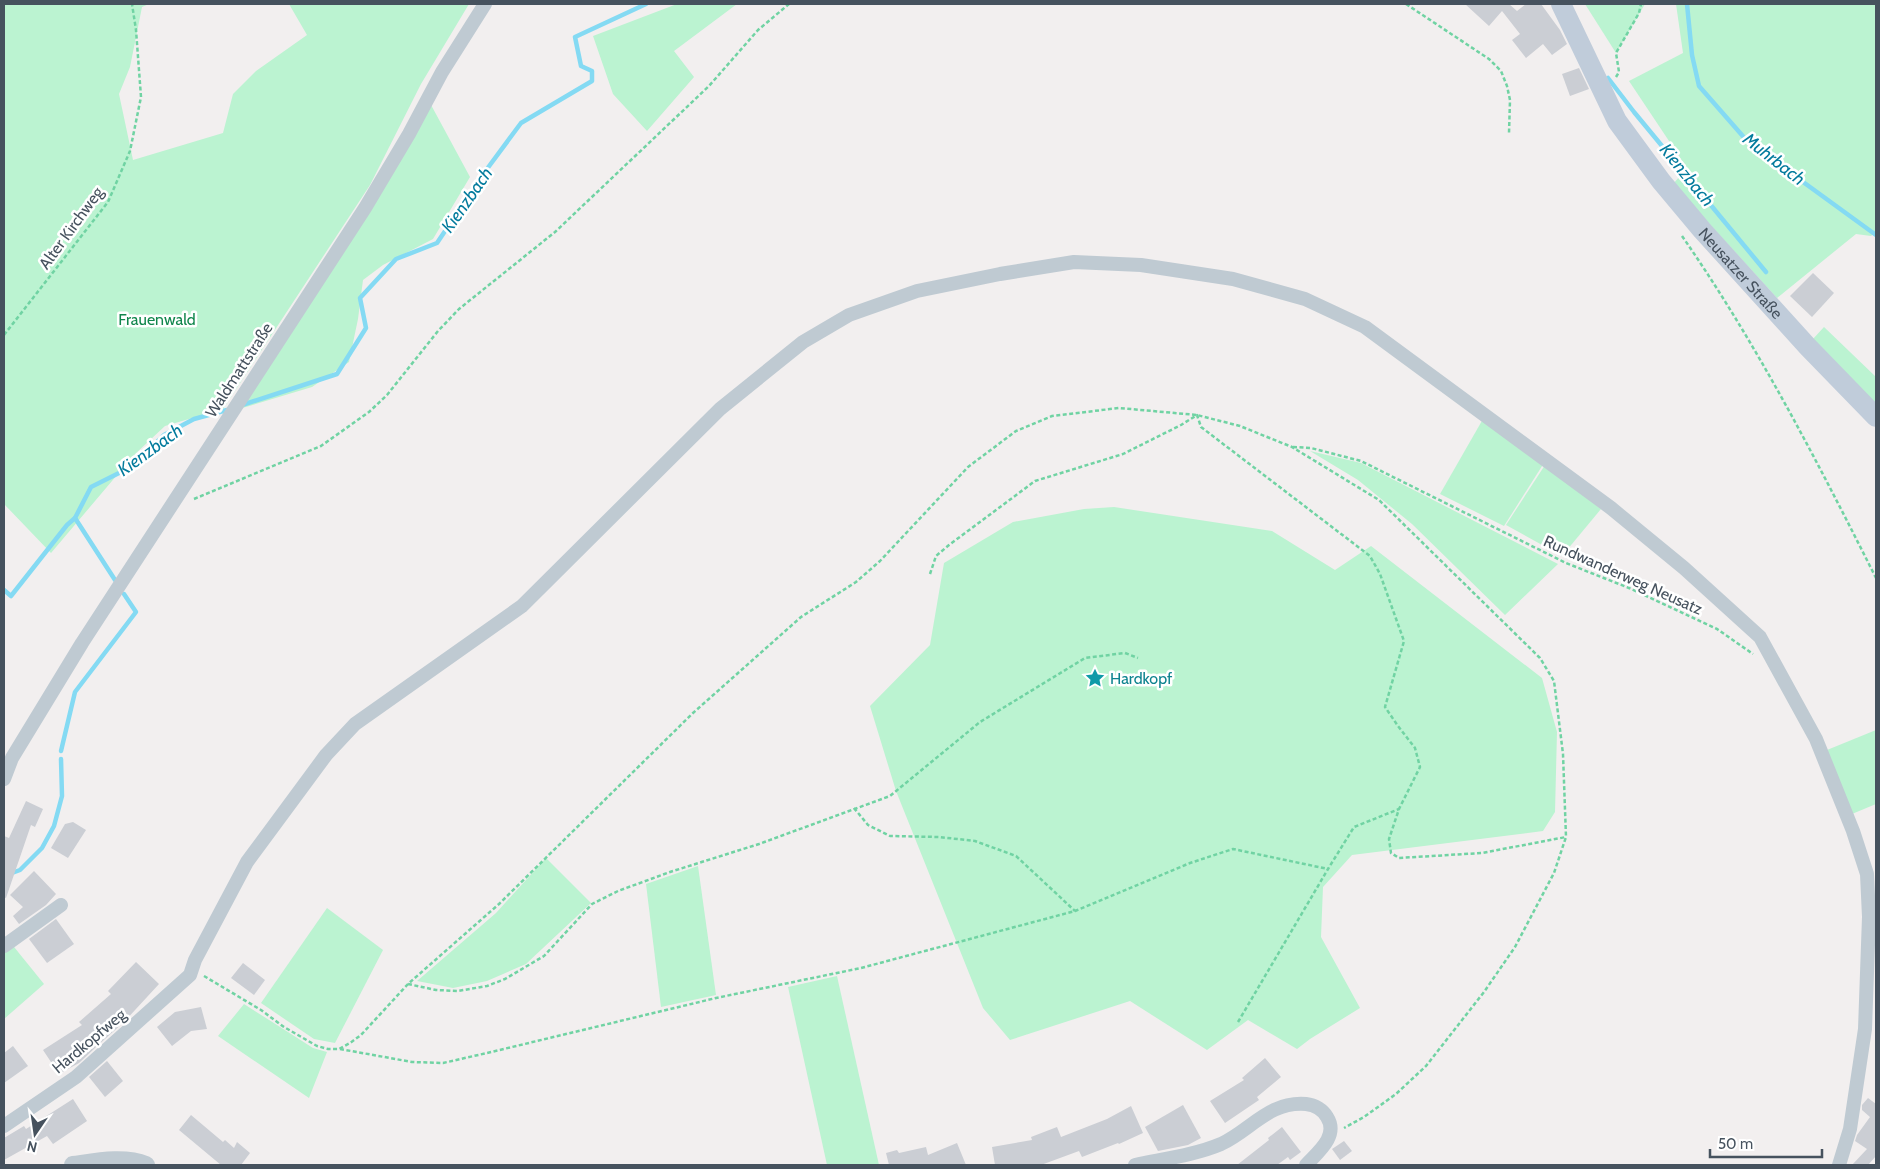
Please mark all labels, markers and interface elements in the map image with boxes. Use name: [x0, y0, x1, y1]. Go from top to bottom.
water label: Muhrbach: [1738, 127, 1809, 190]
water label: Kienzbach: [1655, 139, 1719, 211]
water label: Kienzbach: [437, 163, 497, 237]
street label: Alter Kirchweg: [35, 182, 108, 273]
street label: Neusatzer Straße: [1695, 224, 1787, 322]
park label: Frauenwald: [118, 310, 196, 329]
street label: Waldmattstraße: [201, 319, 277, 421]
water label: Kienzbach: [113, 419, 187, 481]
street label: Rundwanderweg Neusatz: [1541, 531, 1706, 619]
place icon: Hardkopf: [1084, 667, 1106, 689]
place label: Hardkopf: [1110, 669, 1173, 688]
street label: Hardkopfweg: [48, 1004, 130, 1077]
north arrow: [10, 1109, 60, 1159]
scale bar: [1710, 1126, 1822, 1158]
text: 50 m: [1718, 1135, 1753, 1153]
text: N: [25, 1137, 39, 1157]

